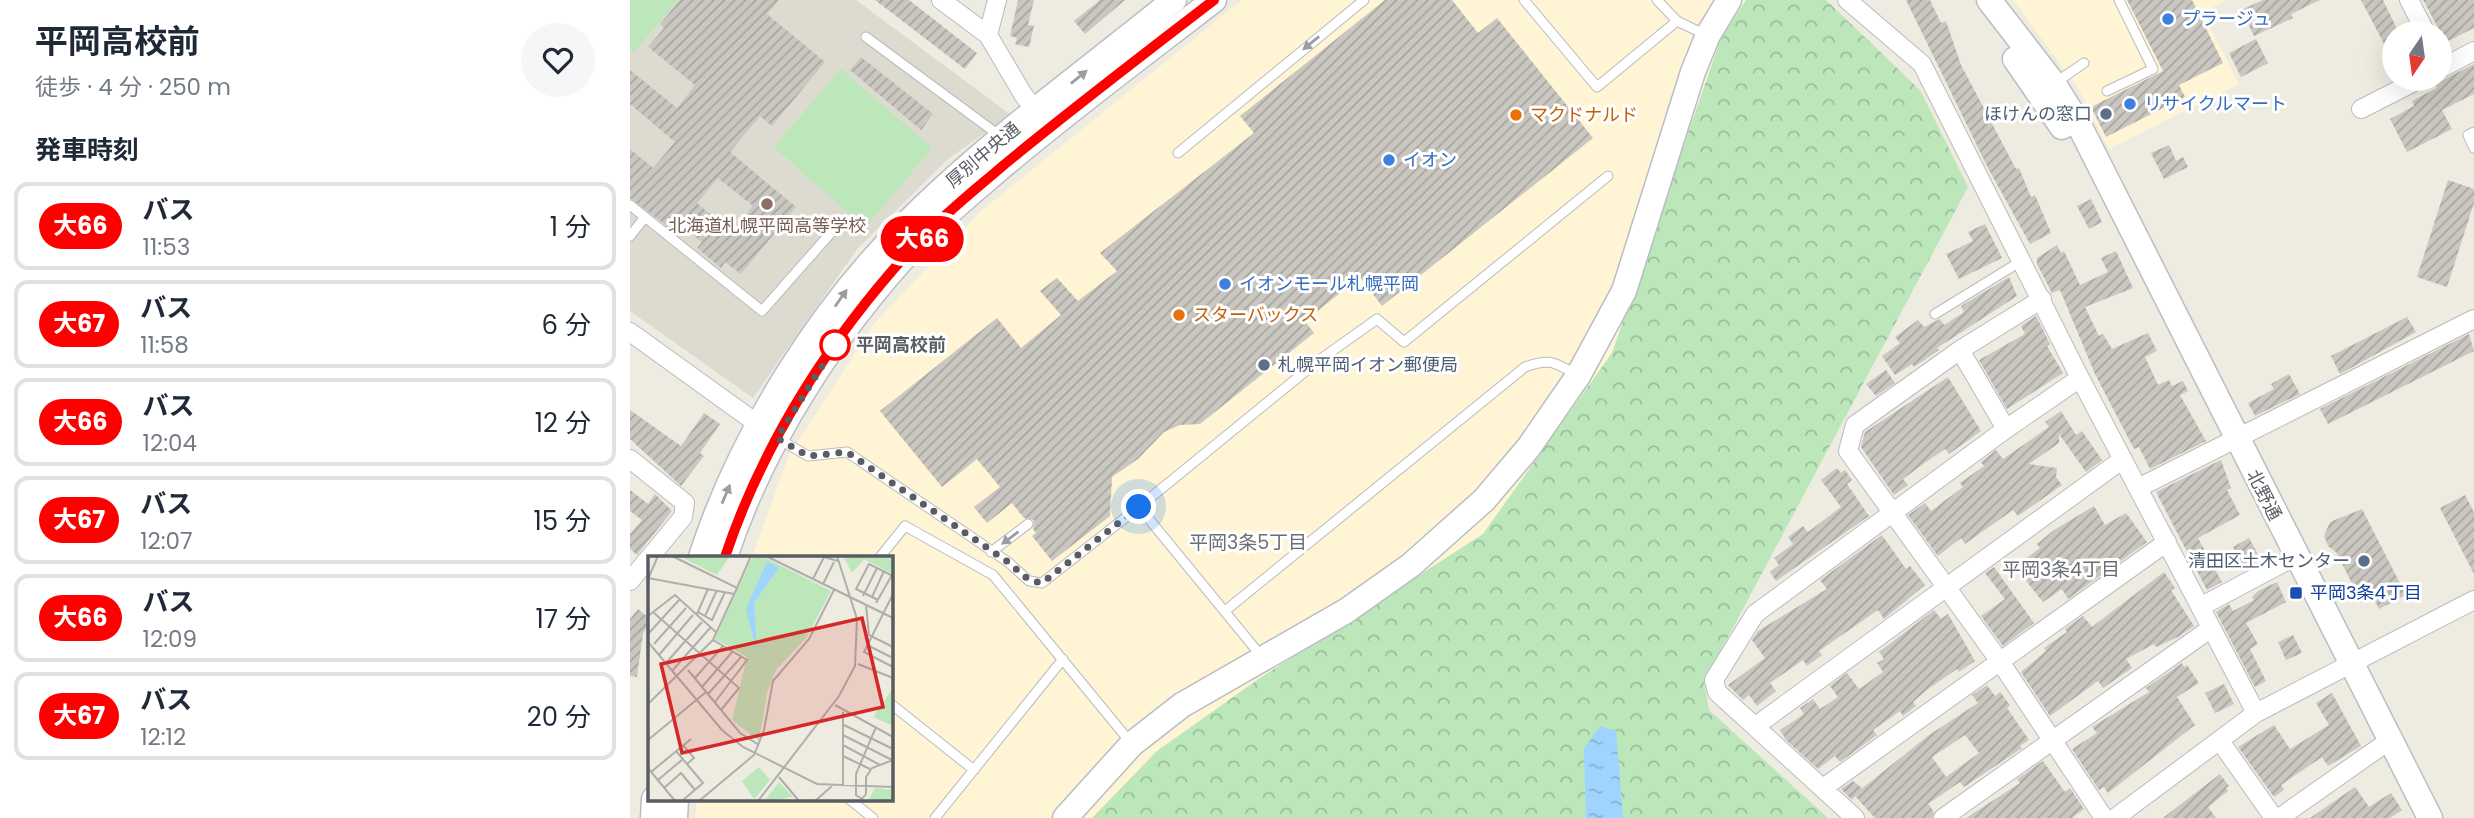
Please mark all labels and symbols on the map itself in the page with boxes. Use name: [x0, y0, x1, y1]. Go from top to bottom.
place label: プラージュ: [2182, 6, 2270, 31]
marker: プラージュ: [2160, 11, 2176, 27]
north arrow: [2382, 21, 2452, 91]
one-way arrow: [1302, 35, 1319, 50]
one-way arrow: [1069, 70, 1087, 85]
place label: リサイクルマート: [2144, 91, 2287, 116]
marker: リサイクルマート: [2122, 96, 2138, 112]
place label: ほけんの窓口: [1984, 101, 2092, 126]
place label: マクドナルド: [1530, 102, 1638, 127]
marker: ほけんの窓口: [2098, 106, 2114, 122]
marker: マクドナルド: [1508, 107, 1524, 123]
street label: 厚別中央通: [940, 116, 1025, 193]
place label: イオン: [1403, 147, 1457, 172]
marker: イオン: [1381, 152, 1397, 168]
marker: 北海道札幌平岡高等学校: [759, 196, 775, 212]
place label: 北海道札幌平岡高等学校: [668, 213, 866, 238]
line badge: 大66: [882, 216, 962, 262]
place label: イオンモール札幌平岡: [1239, 271, 1419, 296]
marker: イオンモール札幌平岡: [1217, 276, 1233, 292]
one-way arrow: [834, 289, 848, 307]
place label: スターバックス: [1193, 302, 1318, 327]
marker: スターバックス: [1171, 307, 1187, 323]
marker: 平岡高校前: [820, 330, 850, 360]
place label: 平岡高校前: [856, 332, 946, 357]
place label: 札幌平岡イオン郵便局: [1278, 352, 1458, 377]
marker: 札幌平岡イオン郵便局: [1256, 357, 1272, 373]
street label: 北野通: [2241, 465, 2288, 525]
one-way arrow: [720, 484, 732, 504]
your location: [1121, 489, 1156, 524]
district label: 平岡3条5丁目: [1189, 529, 1307, 556]
one-way arrow: [1001, 530, 1019, 544]
place label: 清田区土木センター: [2188, 548, 2350, 573]
marker: 清田区土木センター: [2356, 553, 2372, 569]
inset map: [648, 556, 892, 800]
district label: 平岡3条4丁目: [2002, 556, 2120, 583]
place label: 平岡3条4丁目: [2310, 580, 2422, 605]
marker: 平岡3条4丁目: [2288, 585, 2304, 601]

